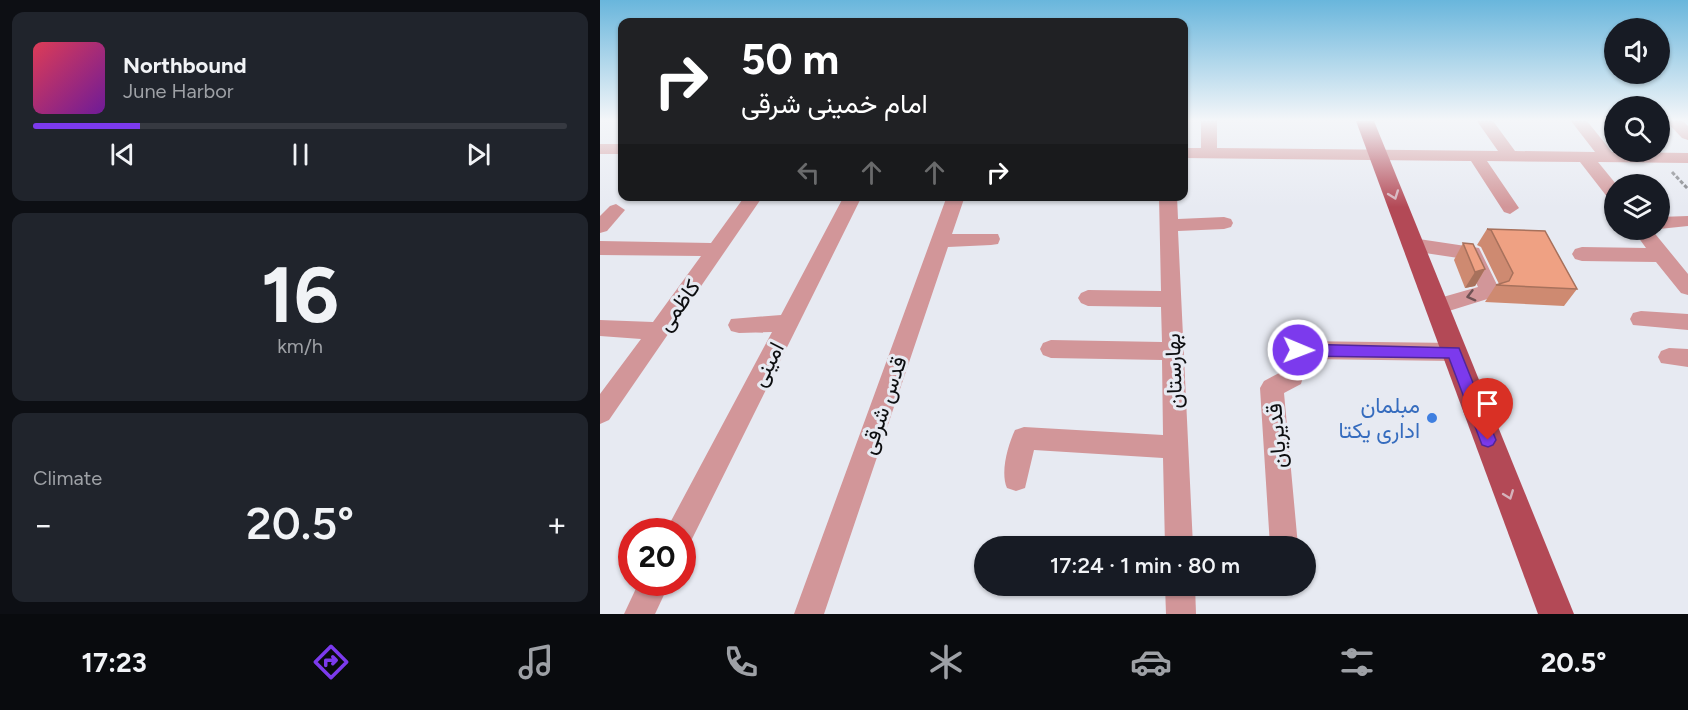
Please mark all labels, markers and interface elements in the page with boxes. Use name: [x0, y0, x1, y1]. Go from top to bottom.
map controls: [1604, 18, 1670, 240]
button: sound: [1604, 18, 1670, 84]
text: 50 m: [741, 34, 839, 85]
icon: right: [642, 42, 720, 120]
text: Northbound: [123, 52, 247, 79]
text: June Harbor: [123, 79, 234, 103]
text: امام خمینی شرقی: [741, 87, 928, 120]
button: search: [1604, 96, 1670, 162]
icon: previous: [106, 138, 139, 171]
icon: pause: [284, 138, 317, 171]
icon: next: [462, 138, 495, 171]
icon: left: [792, 156, 825, 189]
icon: ahead: [855, 156, 888, 189]
icon: ahead: [918, 156, 951, 189]
icon: right: [981, 156, 1014, 189]
button: layers: [1604, 174, 1670, 240]
one-way arrow: [1386, 189, 1399, 200]
text: 16: [261, 248, 339, 342]
street label: کاظمی: [651, 274, 706, 336]
one-way arrow: [1467, 288, 1477, 301]
position arrow: [1266, 318, 1330, 382]
street label: بهارستان: [1159, 333, 1188, 409]
text: km/h: [277, 334, 323, 358]
street label: امینی: [745, 337, 790, 391]
street label: قدس شرقی: [854, 353, 913, 458]
pin: [1462, 378, 1513, 440]
icon: arrive: [1471, 387, 1504, 420]
place label: مبلمان اداری یکتا: [1339, 392, 1420, 444]
street label: قدیریان: [1260, 402, 1293, 470]
marker: مبلمان اداری یکتا: [1425, 411, 1439, 425]
text: Climate: [33, 466, 102, 490]
one-way arrow: [1502, 488, 1514, 499]
text: 20.5°: [246, 496, 354, 550]
text: −: [33, 505, 54, 544]
text: +: [546, 505, 567, 544]
speed limit sign: 20: [618, 518, 696, 596]
text: 17:24 · 1 min · 80 m: [1050, 552, 1240, 579]
icon: directions: [310, 641, 352, 683]
icon: music: [515, 641, 557, 683]
icon: phone: [720, 641, 762, 683]
icon: climate: [925, 641, 967, 683]
icon: car: [1130, 641, 1172, 683]
icon: filters: [1336, 641, 1378, 683]
text: 17:23: [82, 646, 147, 679]
text: 20.5°: [1541, 646, 1606, 679]

